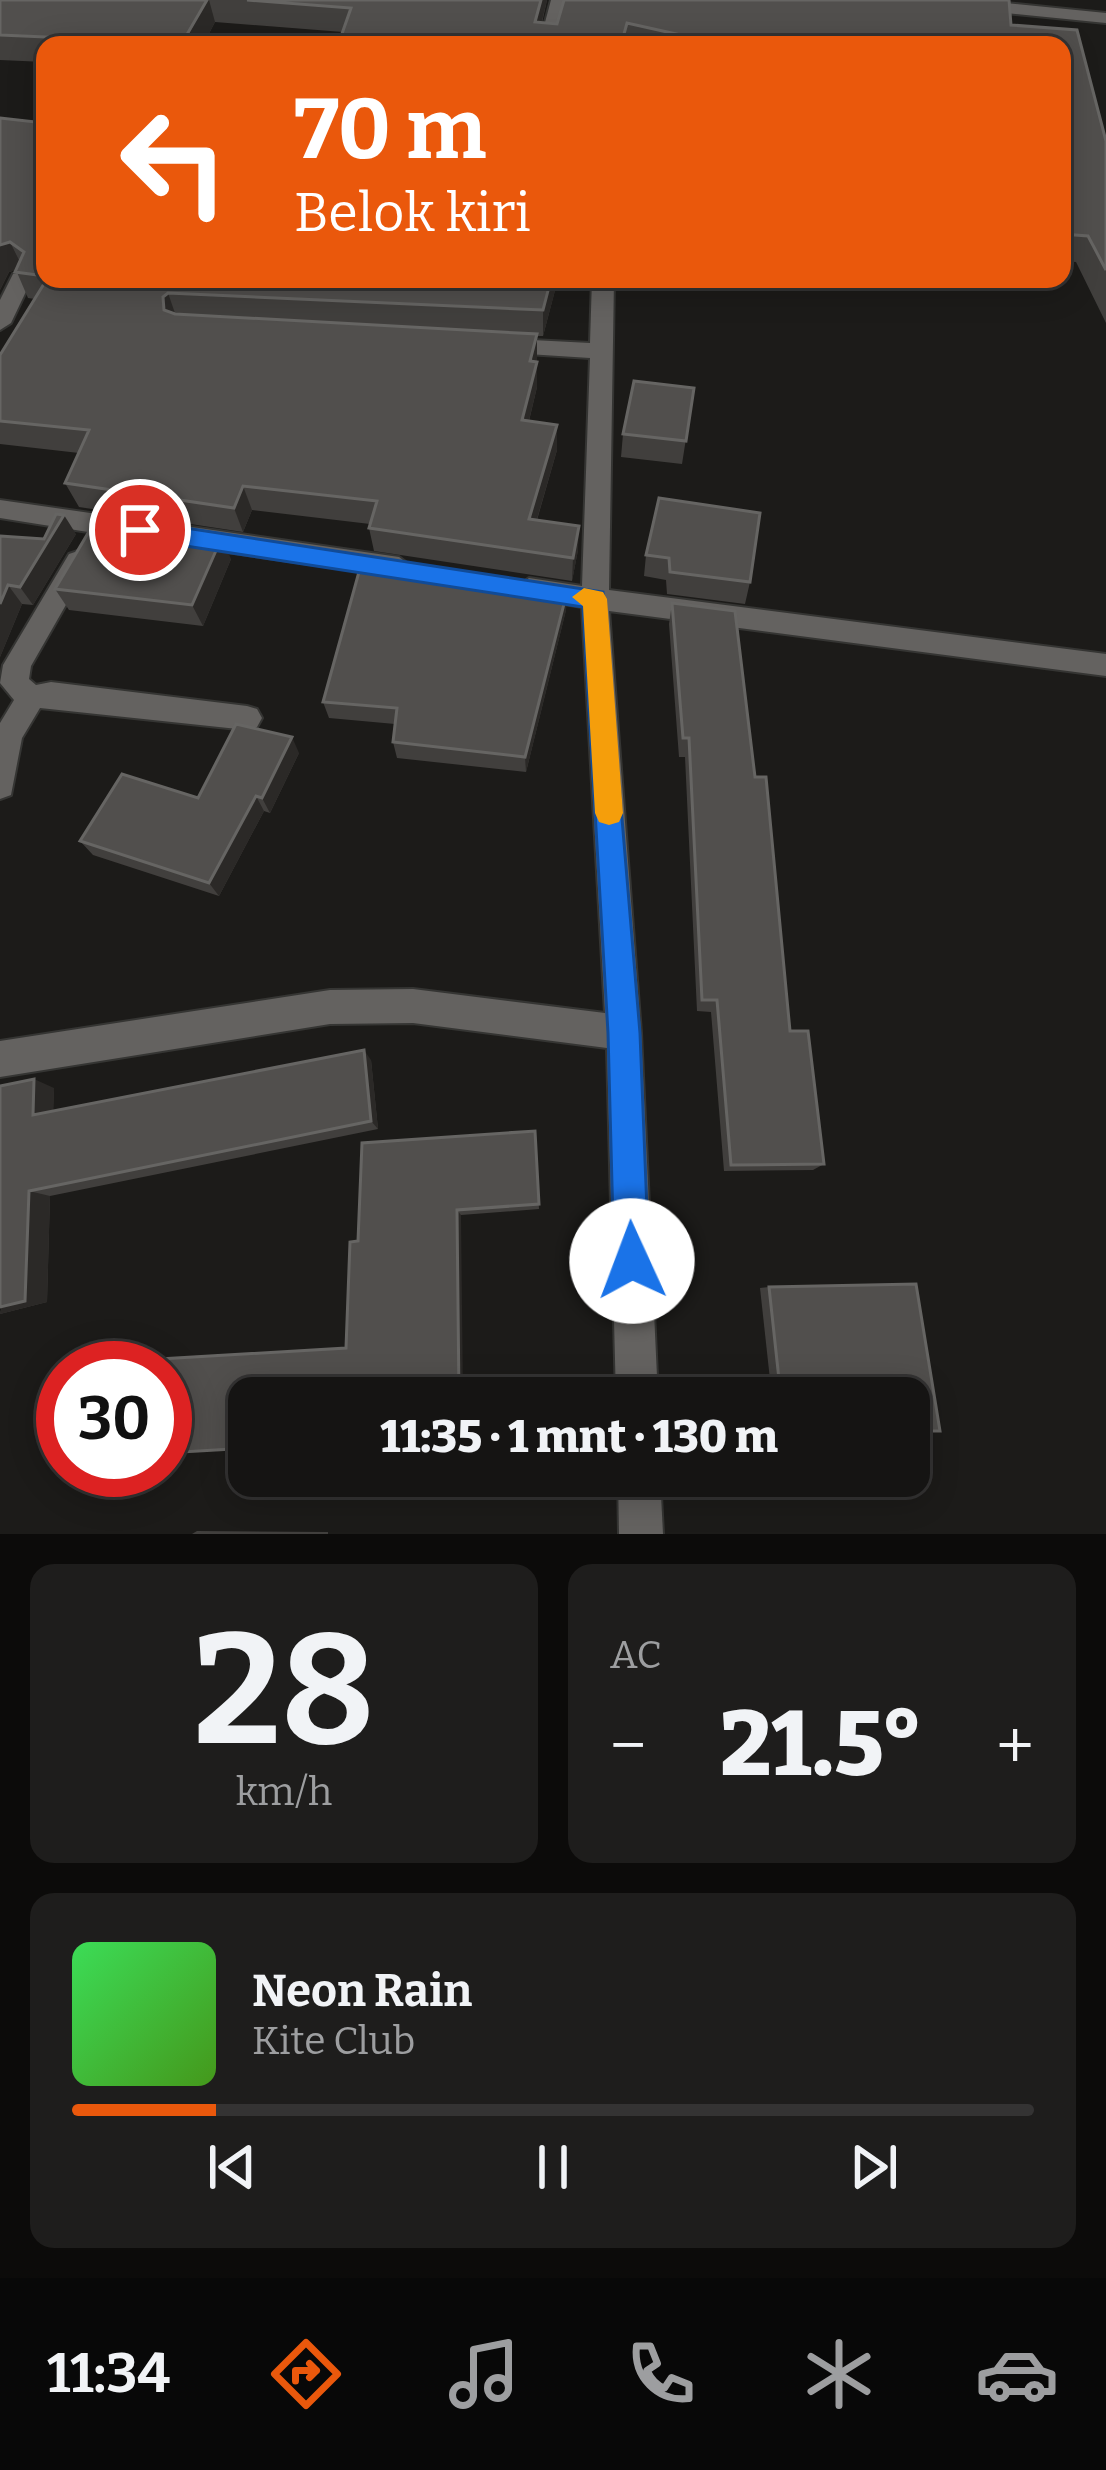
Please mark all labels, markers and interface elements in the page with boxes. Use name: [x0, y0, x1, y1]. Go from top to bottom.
text: 70 m: [294, 79, 486, 180]
icon: left: [96, 84, 252, 240]
text: Belok kiri: [294, 181, 531, 245]
pin: [89, 479, 191, 581]
icon: arrive: [107, 497, 173, 563]
position arrow: [569, 1198, 695, 1324]
speed limit sign: 30: [36, 1341, 192, 1497]
text: 11:35 · 1 mnt · 130 m: [380, 1410, 778, 1464]
text: 28: [193, 1597, 375, 1784]
text: AC: [610, 1632, 662, 1678]
text: 21.5°: [720, 1691, 923, 1799]
text: −: [610, 1706, 646, 1785]
text: +: [996, 1706, 1034, 1785]
text: km/h: [236, 1769, 332, 1815]
text: Neon Rain: [252, 1964, 472, 2018]
text: Kite Club: [252, 2018, 415, 2064]
icon: previous: [199, 2134, 265, 2200]
icon: pause: [520, 2134, 586, 2200]
icon: next: [841, 2134, 907, 2200]
icon: directions: [264, 2332, 348, 2416]
icon: music: [442, 2332, 526, 2416]
icon: phone: [619, 2332, 703, 2416]
icon: climate: [797, 2332, 881, 2416]
icon: car: [975, 2332, 1059, 2416]
text: 11:34: [47, 2342, 170, 2406]

